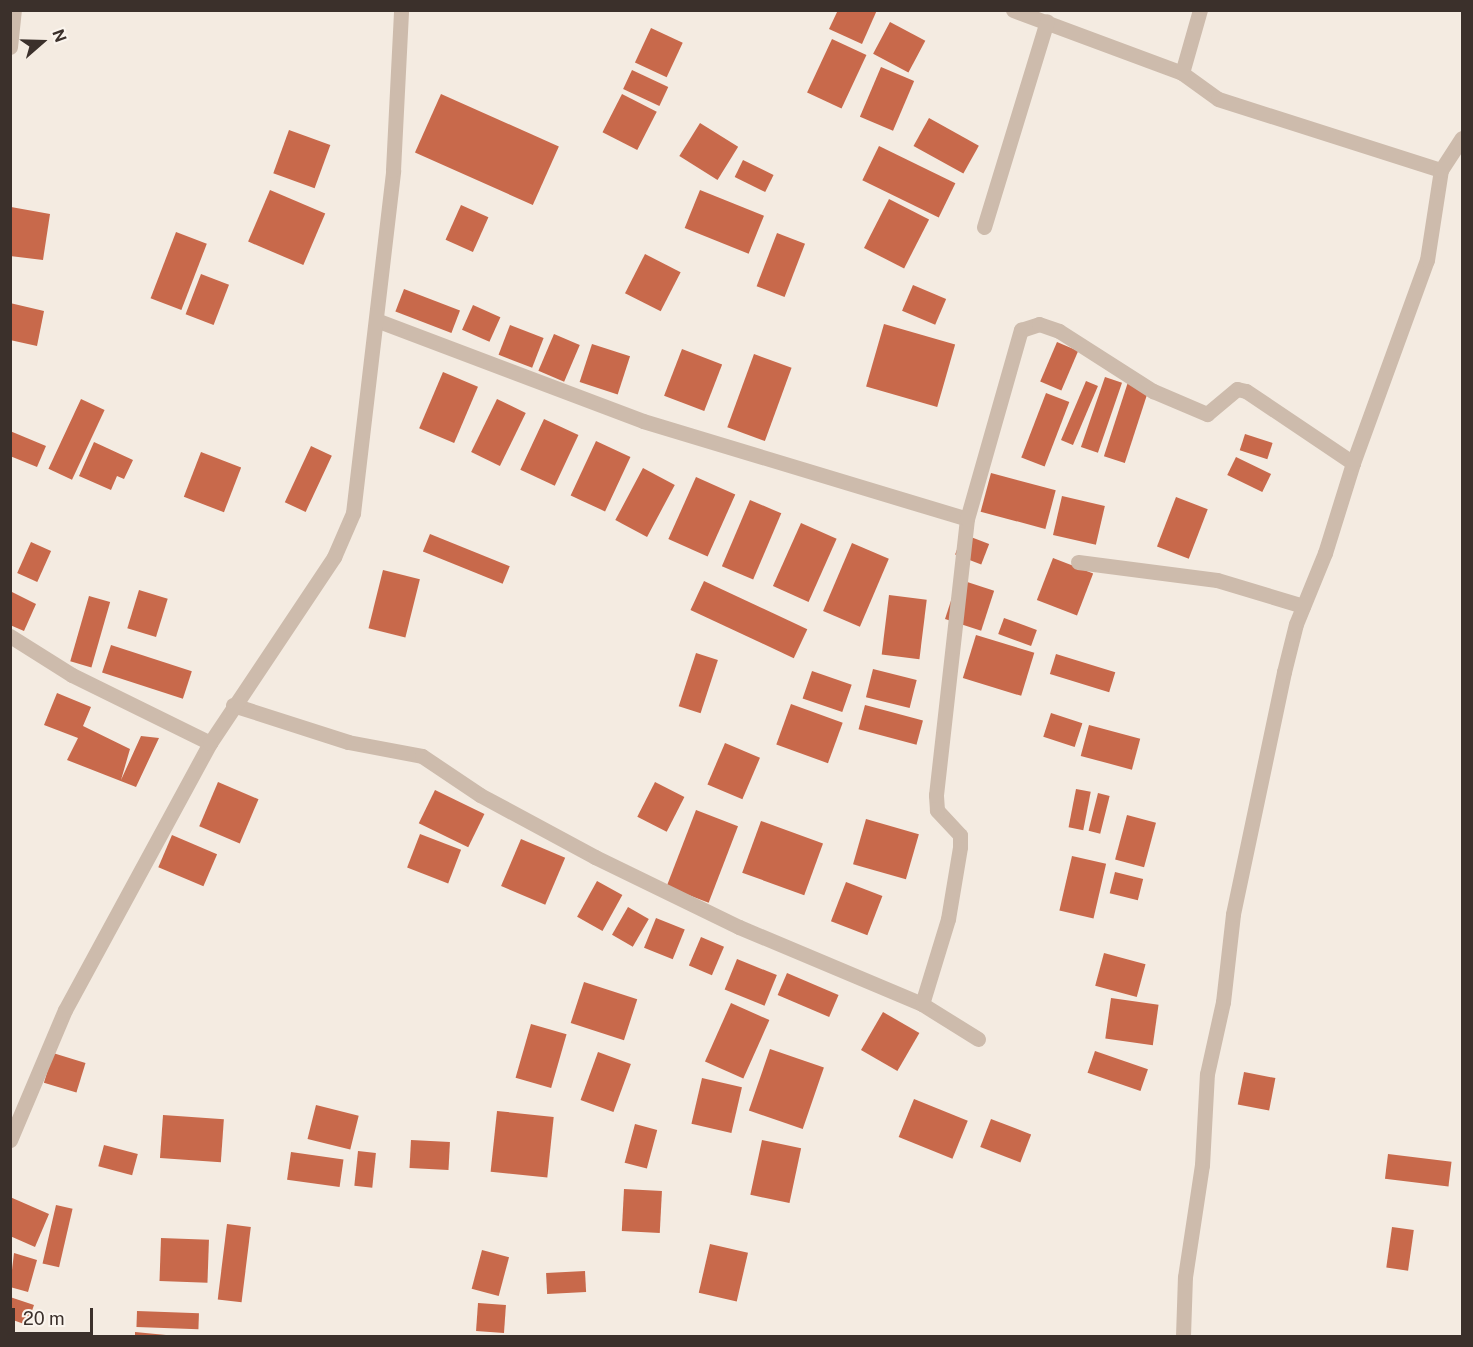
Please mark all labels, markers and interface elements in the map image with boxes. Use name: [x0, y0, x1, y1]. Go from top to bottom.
north arrow: [12, 12, 72, 72]
text: N: [48, 27, 70, 45]
scale bar: [15, 1296, 96, 1334]
text: 20 m: [23, 1308, 65, 1329]

